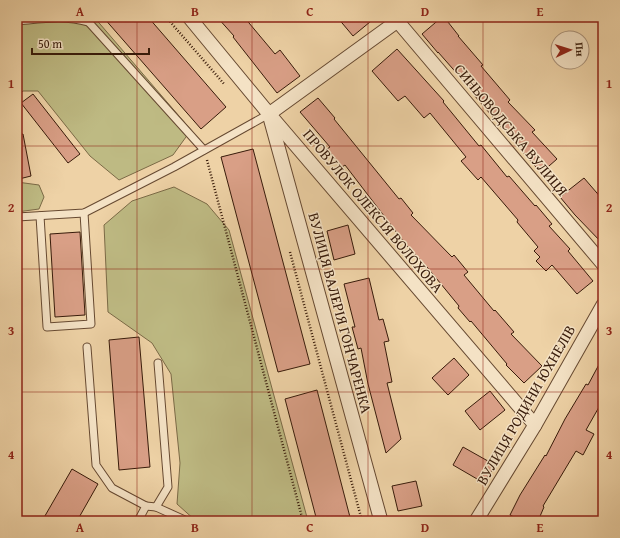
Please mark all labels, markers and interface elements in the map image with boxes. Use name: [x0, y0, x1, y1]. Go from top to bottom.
text: A: [76, 2, 85, 21]
text: B: [191, 2, 199, 21]
text: C: [306, 2, 314, 21]
text: D: [421, 2, 429, 21]
text: E: [537, 2, 544, 21]
scale bar: [32, 30, 149, 56]
north arrow: [550, 30, 590, 70]
text: 50 m: [38, 35, 62, 52]
text: Пн: [572, 42, 588, 57]
street label: СИНЬОВОДСЬКА ВУЛИЦЯ: [450, 59, 573, 200]
text: 1: [8, 74, 14, 93]
text: 1: [606, 74, 612, 93]
street label: ПРОВУЛОК ОЛЕКСІЯ ВОЛОХОВА: [298, 124, 448, 297]
text: 2: [8, 198, 15, 217]
text: 2: [606, 198, 613, 217]
street label: ВУЛИЦЯ ВАЛЕРІЯ ГОНЧАРЕНКА: [304, 210, 377, 416]
text: 3: [8, 321, 14, 340]
street label: ВУЛИЦЯ РОДИНИ ЮХНЕЛІВ: [471, 321, 580, 489]
text: 3: [606, 321, 612, 340]
text: 4: [8, 445, 15, 464]
text: 4: [606, 445, 613, 464]
text: A: [76, 518, 85, 537]
text: B: [191, 518, 199, 537]
text: C: [306, 518, 314, 537]
text: D: [421, 518, 429, 537]
text: E: [537, 518, 544, 537]

